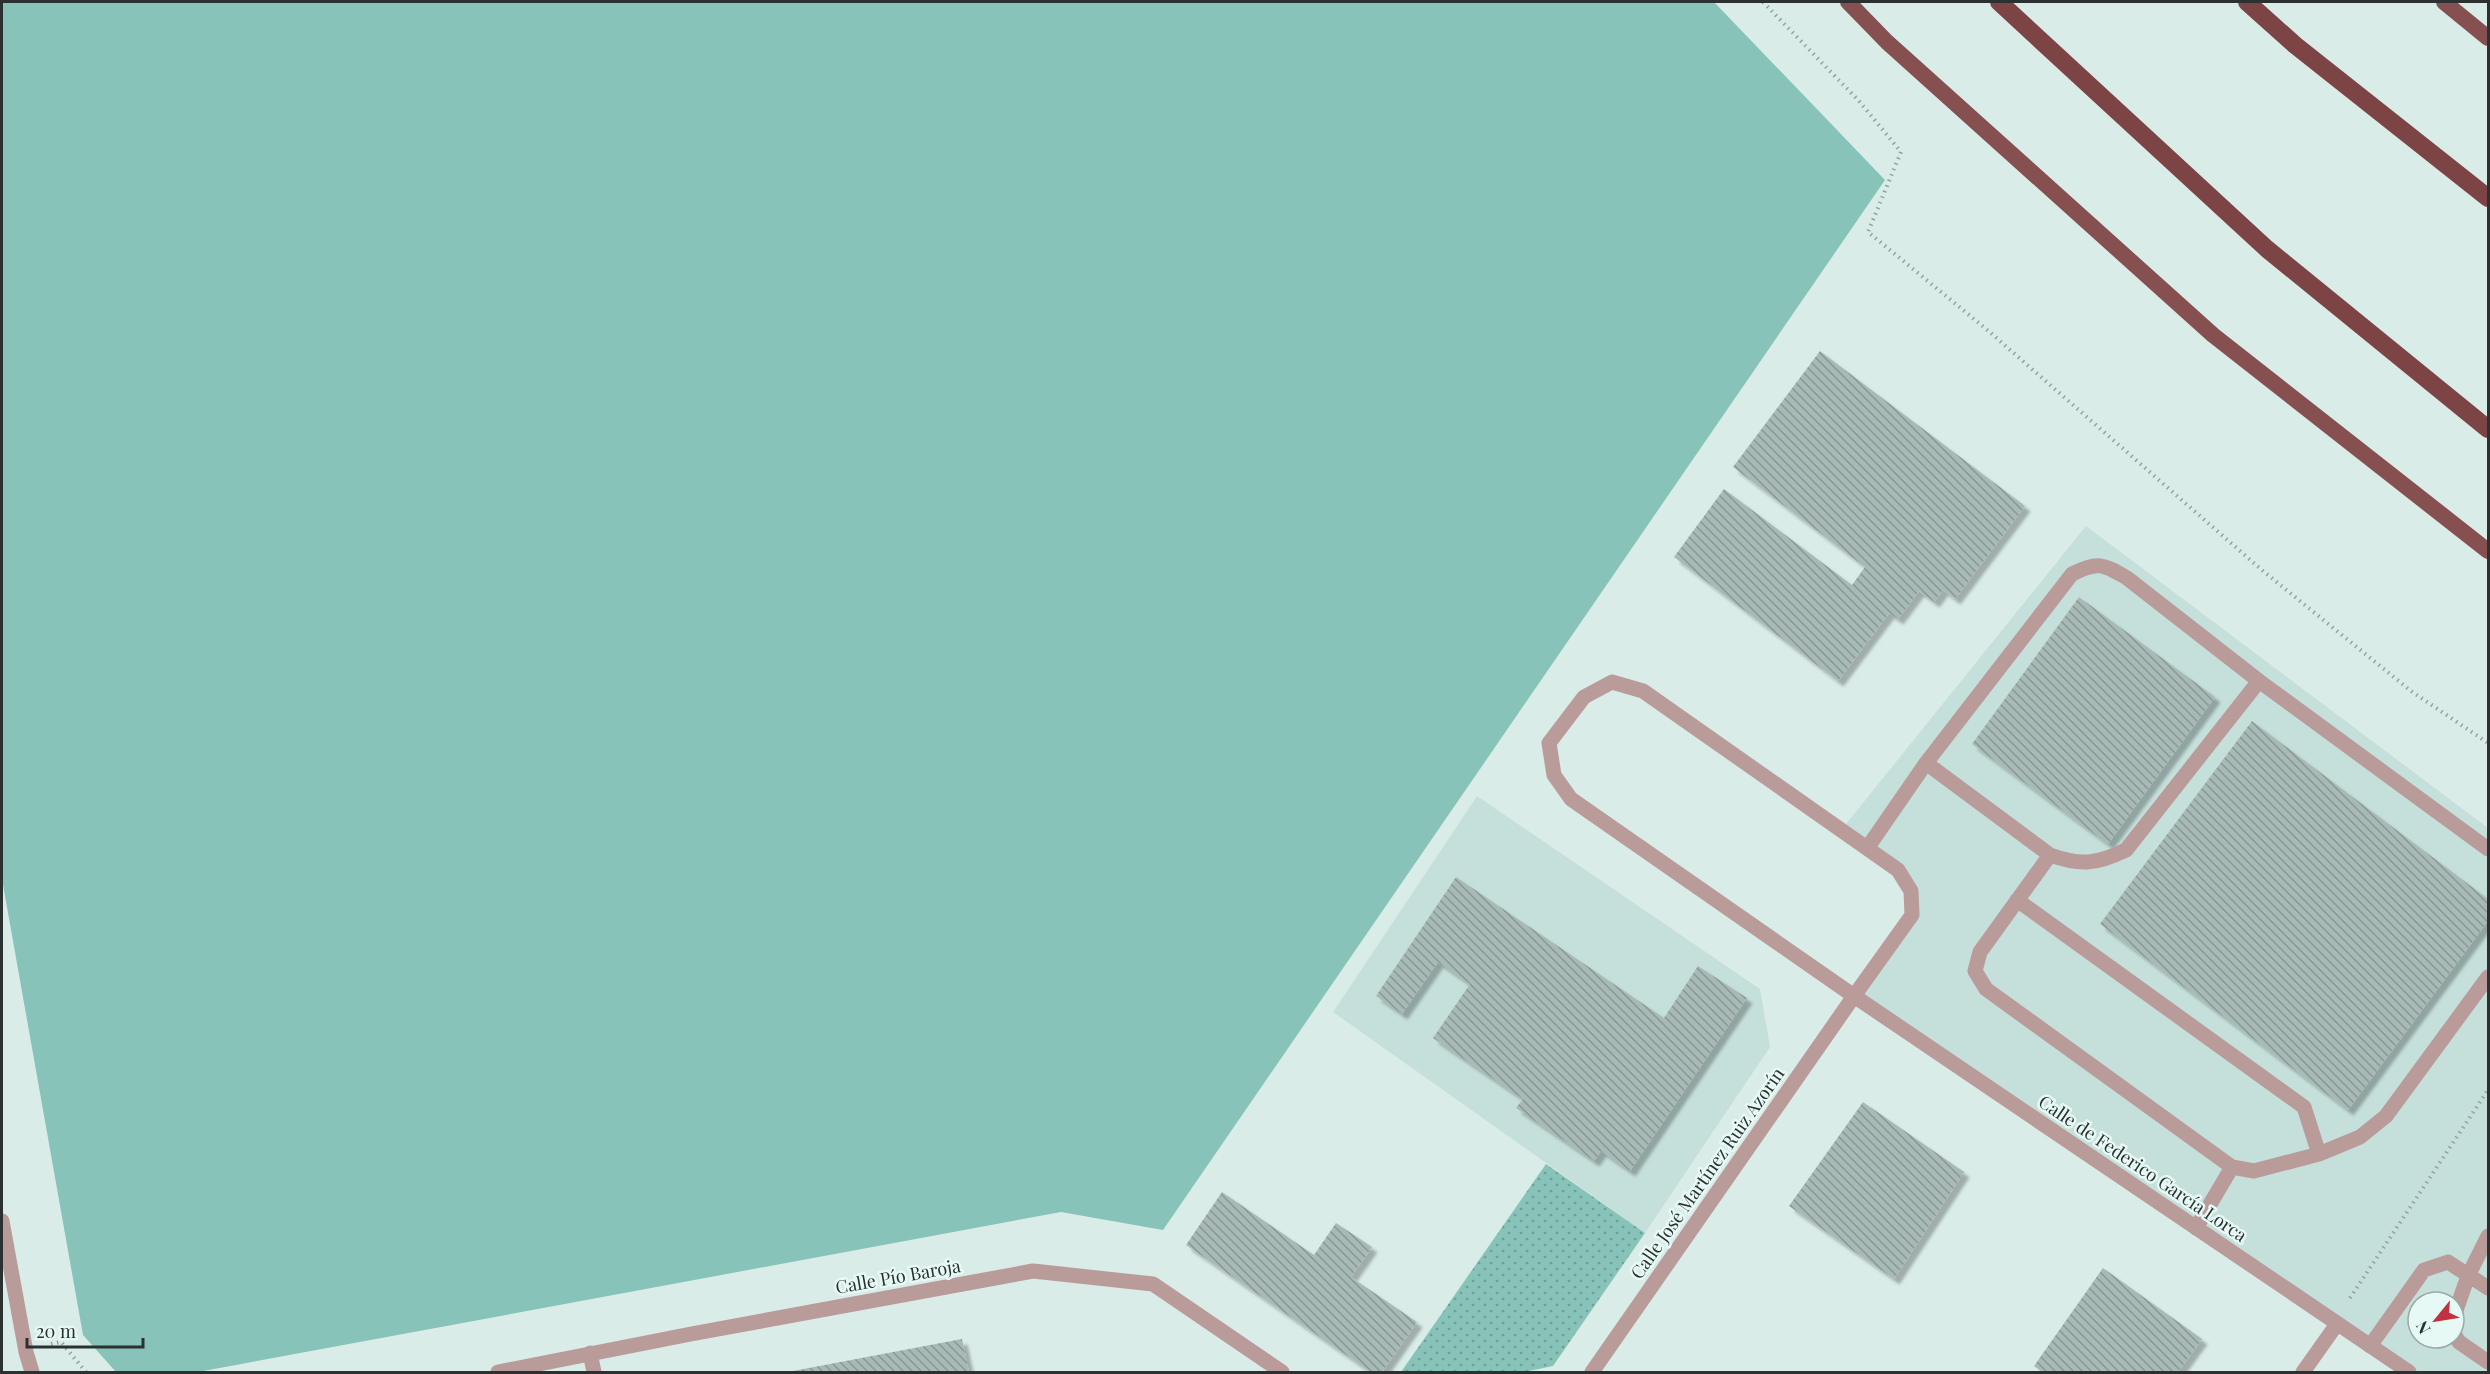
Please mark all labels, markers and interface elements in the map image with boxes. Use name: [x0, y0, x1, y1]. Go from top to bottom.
street label: Calle José Martínez Ruiz Azorín: [1625, 1062, 1789, 1283]
street label: Calle de Federico García Lorca: [2034, 1089, 2252, 1247]
street label: Calle Pío Baroja: [834, 1253, 962, 1299]
north arrow: [2406, 1290, 2466, 1350]
scale bar: [27, 1311, 142, 1349]
text: N: [2410, 1317, 2435, 1338]
text: 20 m: [36, 1319, 76, 1343]

